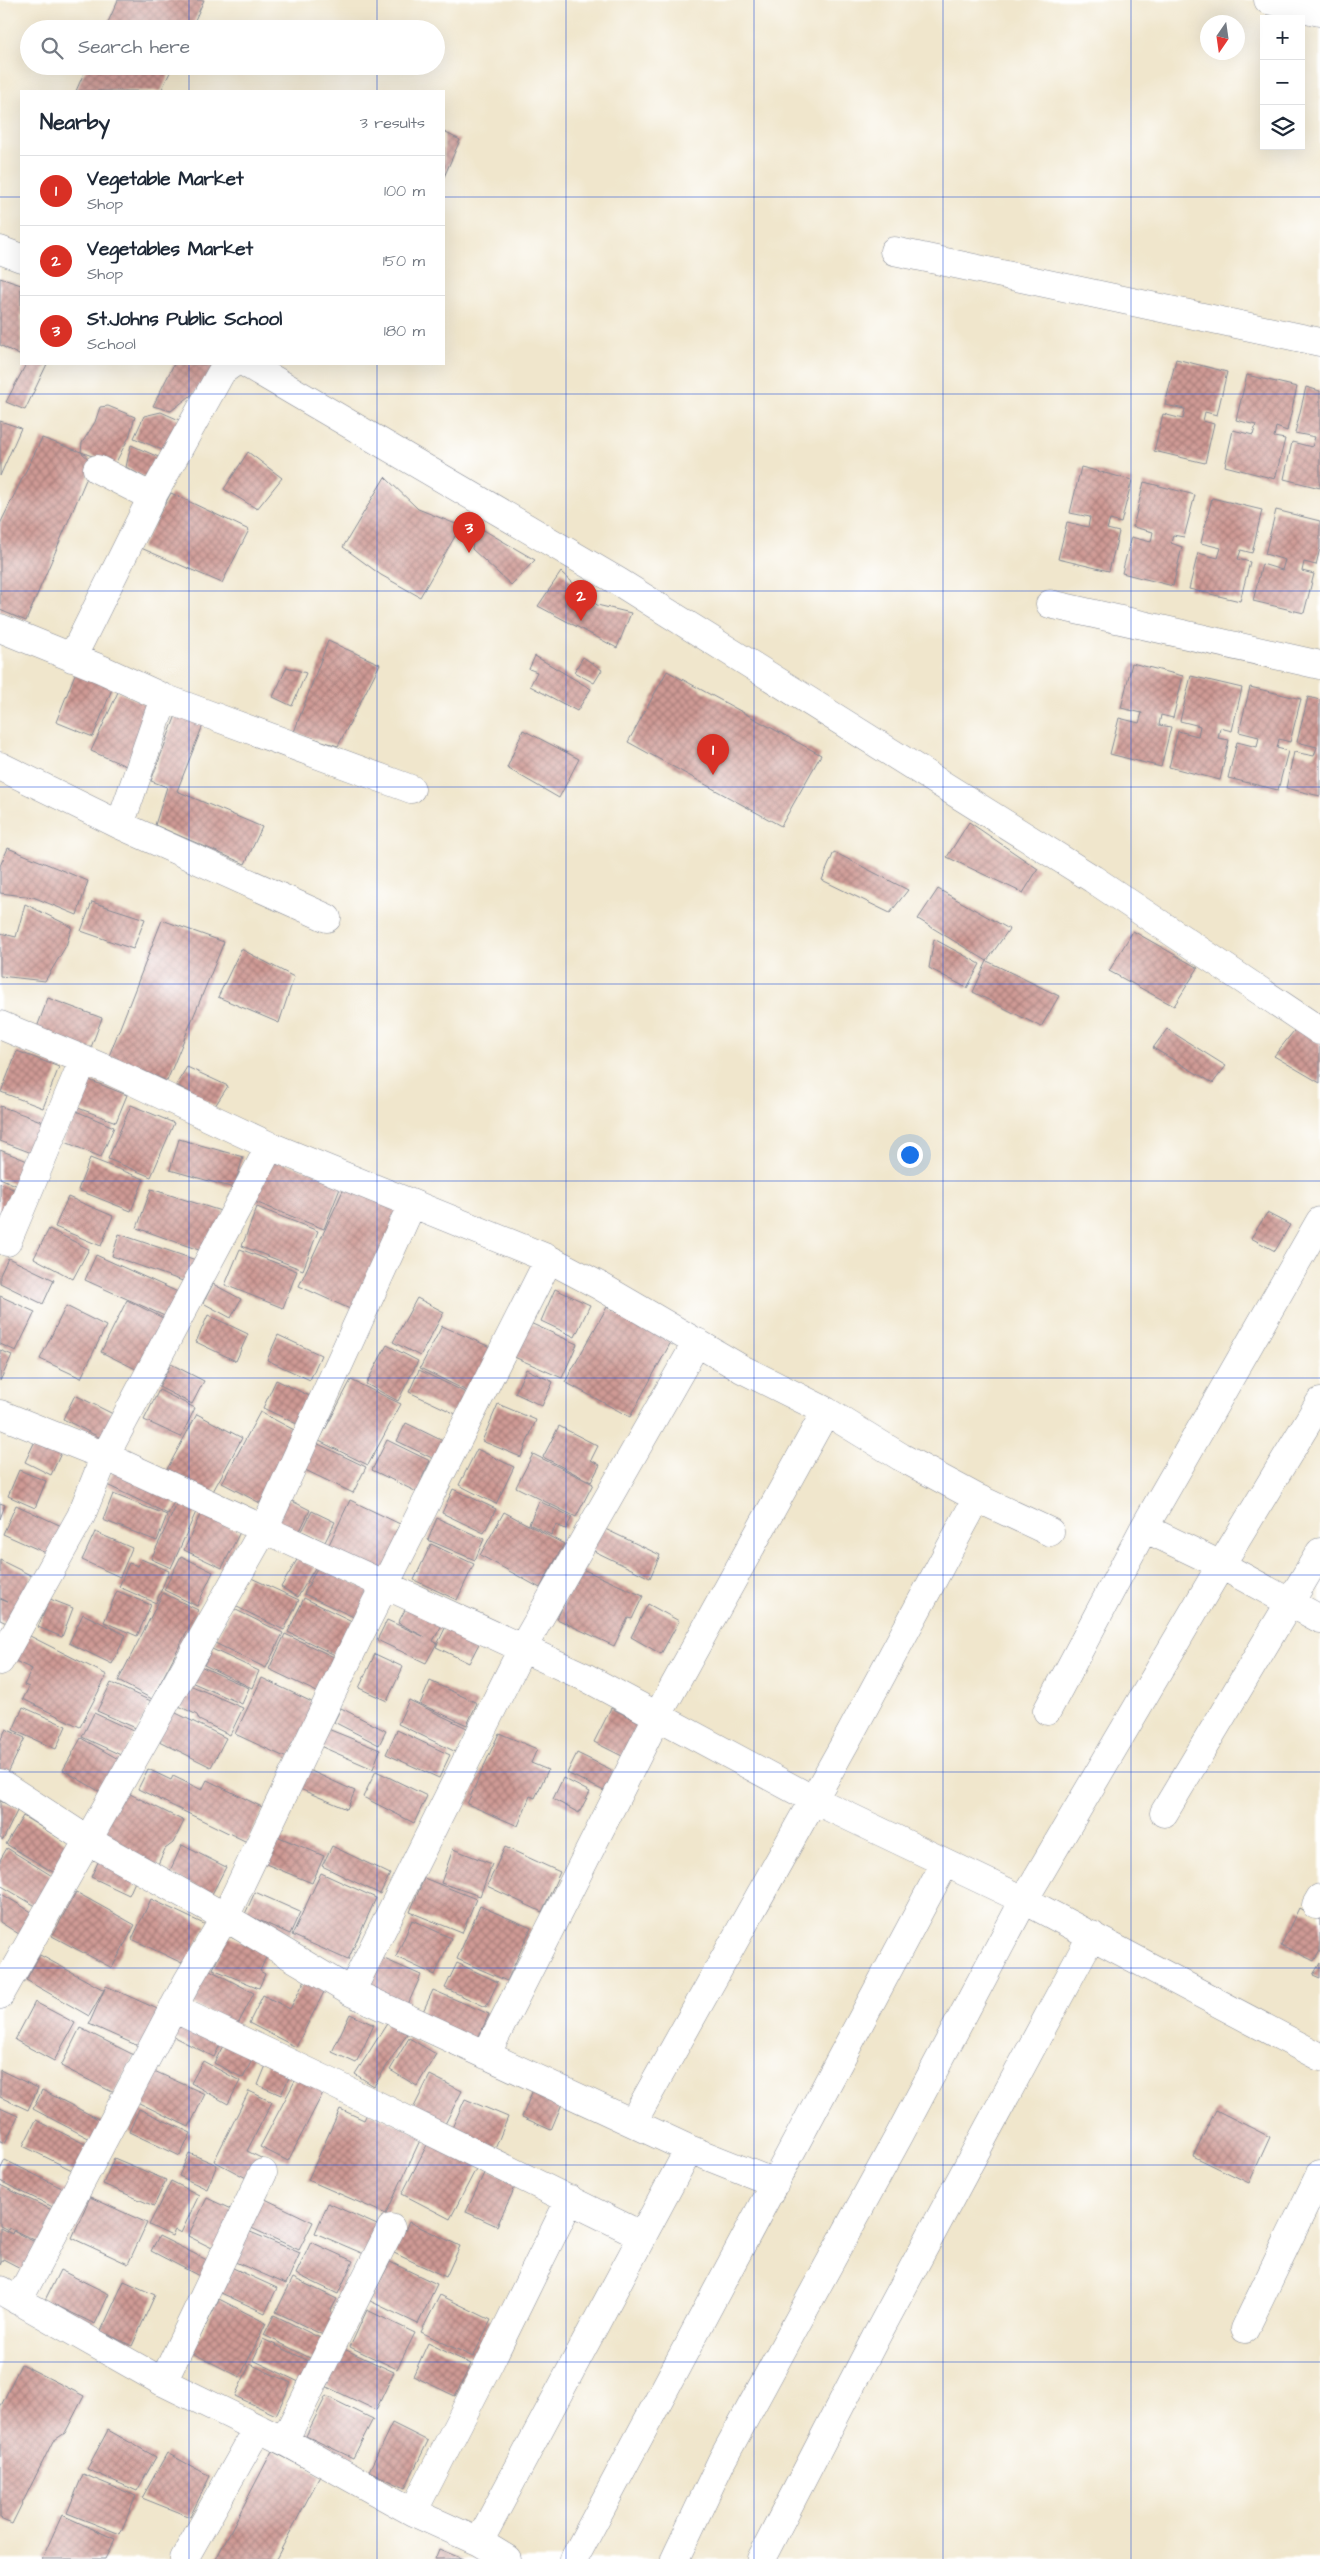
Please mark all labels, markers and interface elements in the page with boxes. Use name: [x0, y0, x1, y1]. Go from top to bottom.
north arrow: [1200, 15, 1245, 60]
map controls: [1260, 15, 1305, 150]
button: +: [1260, 15, 1305, 60]
search box: [20, 20, 445, 75]
icon: search: [38, 34, 66, 62]
text: Search here: [78, 34, 190, 61]
button: −: [1260, 60, 1305, 105]
button: layers: [1260, 105, 1305, 150]
text: Nearby: [40, 108, 110, 137]
text: 3 results: [360, 112, 425, 134]
text: Vegetable Market: [87, 166, 244, 193]
text: 1: [55, 180, 57, 202]
text: 100 m: [384, 180, 425, 202]
text: Shop: [87, 193, 123, 215]
text: Vegetables Market: [87, 236, 253, 263]
text: 2: [51, 250, 61, 272]
text: 150 m: [383, 250, 425, 272]
text: Shop: [87, 263, 123, 285]
text: St.Johns Public School: [87, 306, 282, 333]
text: 3: [52, 320, 60, 342]
text: 180 m: [384, 320, 425, 342]
text: School: [87, 333, 136, 355]
pin: 3: [453, 512, 485, 553]
pin: 2: [565, 580, 597, 621]
pin: 1: [697, 734, 729, 775]
your location: [897, 1142, 923, 1168]

